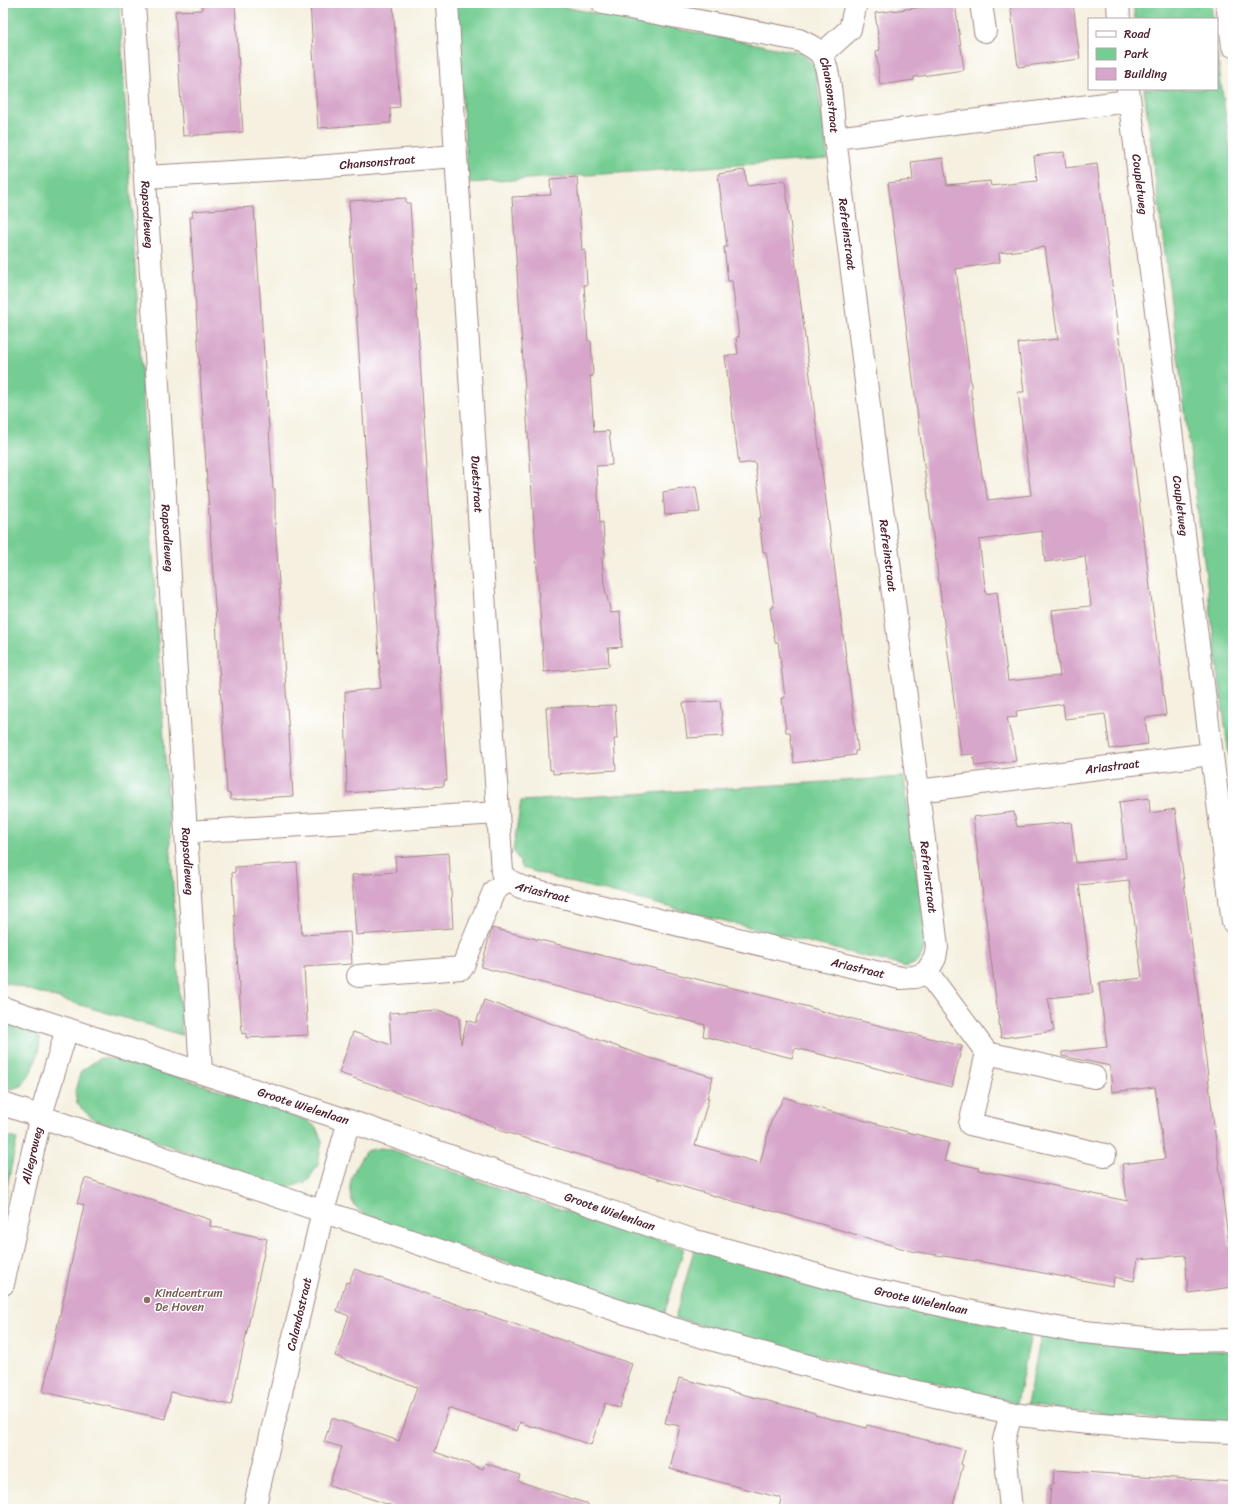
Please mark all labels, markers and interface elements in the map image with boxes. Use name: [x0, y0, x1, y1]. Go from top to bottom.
legend: [1088, 18, 1218, 90]
text: Road: [1124, 23, 1151, 45]
text: Park: [1124, 43, 1149, 65]
street label: Chansonstraat: [813, 54, 846, 134]
text: Building: [1124, 63, 1167, 85]
street label: Chansonstraat: [339, 148, 416, 176]
street label: Coupletweg: [1125, 153, 1155, 216]
street label: Rapsodieweg: [134, 180, 160, 249]
street label: Refreinstraat: [832, 197, 863, 272]
street label: Duetstraat: [464, 455, 490, 514]
street label: Coupletweg: [1166, 474, 1195, 537]
street label: Rapsodieweg: [154, 504, 181, 572]
street label: Refreinstraat: [873, 518, 904, 593]
street label: Ariastraat: [1083, 752, 1141, 781]
street label: Rapsodieweg: [175, 827, 201, 896]
street label: Refreinstraat: [913, 840, 944, 915]
street label: Ariastraat: [511, 875, 572, 909]
street label: Ariastraat: [828, 951, 887, 985]
street label: Groote Wielenlaan: [255, 1081, 353, 1131]
street label: Allegroweg: [15, 1124, 49, 1187]
street label: Groote Wielenlaan: [561, 1185, 659, 1238]
street label: Calandostraat: [280, 1275, 318, 1353]
street label: Groote Wielenlaan: [872, 1279, 970, 1322]
place label: Kindcentrum De Hoven: [155, 1282, 223, 1318]
marker: Kindcentrum De Hoven: [142, 1295, 152, 1305]

